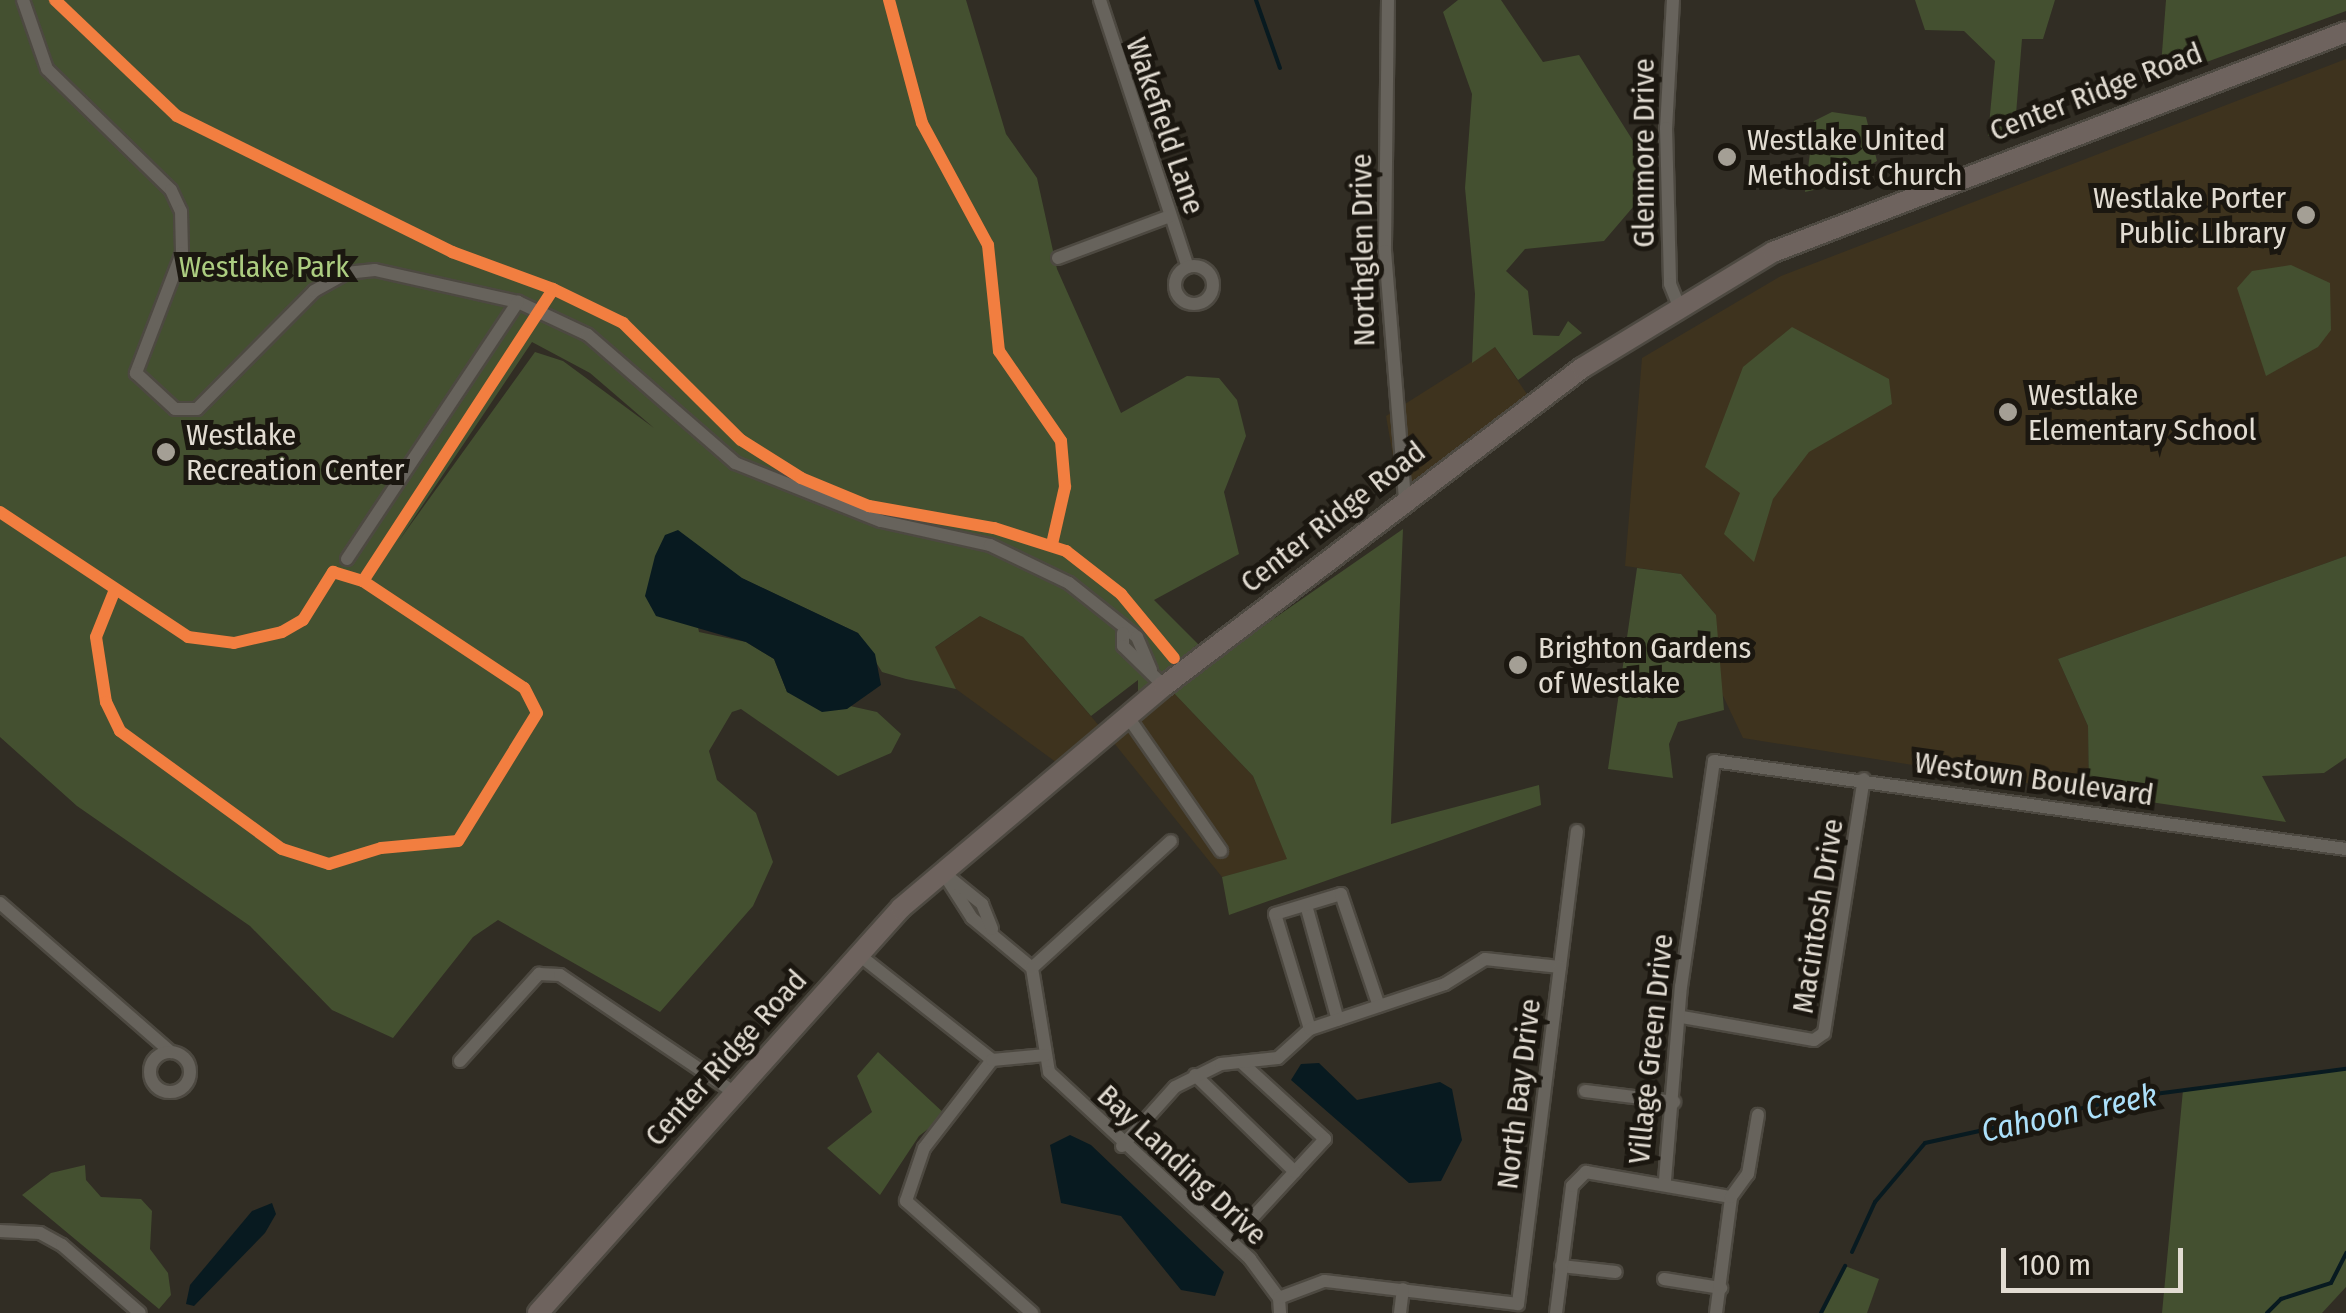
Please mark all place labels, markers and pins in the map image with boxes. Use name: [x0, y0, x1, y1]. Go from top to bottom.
place label: Westlake United Methodist Church: [1747, 122, 1963, 192]
marker: Westlake United Methodist Church: [1716, 146, 1738, 168]
place label: Westlake Porter Public LIbrary: [2093, 180, 2286, 250]
marker: Westlake Porter Public LIbrary: [2295, 204, 2317, 226]
place label: Westlake Elementary School: [2028, 377, 2256, 448]
marker: Westlake Elementary School: [1997, 401, 2019, 423]
place label: Westlake Recreation Center: [186, 417, 404, 488]
marker: Westlake Recreation Center: [155, 441, 177, 463]
place label: Brighton Gardens of Westlake: [1538, 630, 1751, 700]
marker: Brighton Gardens of Westlake: [1507, 654, 1529, 676]

